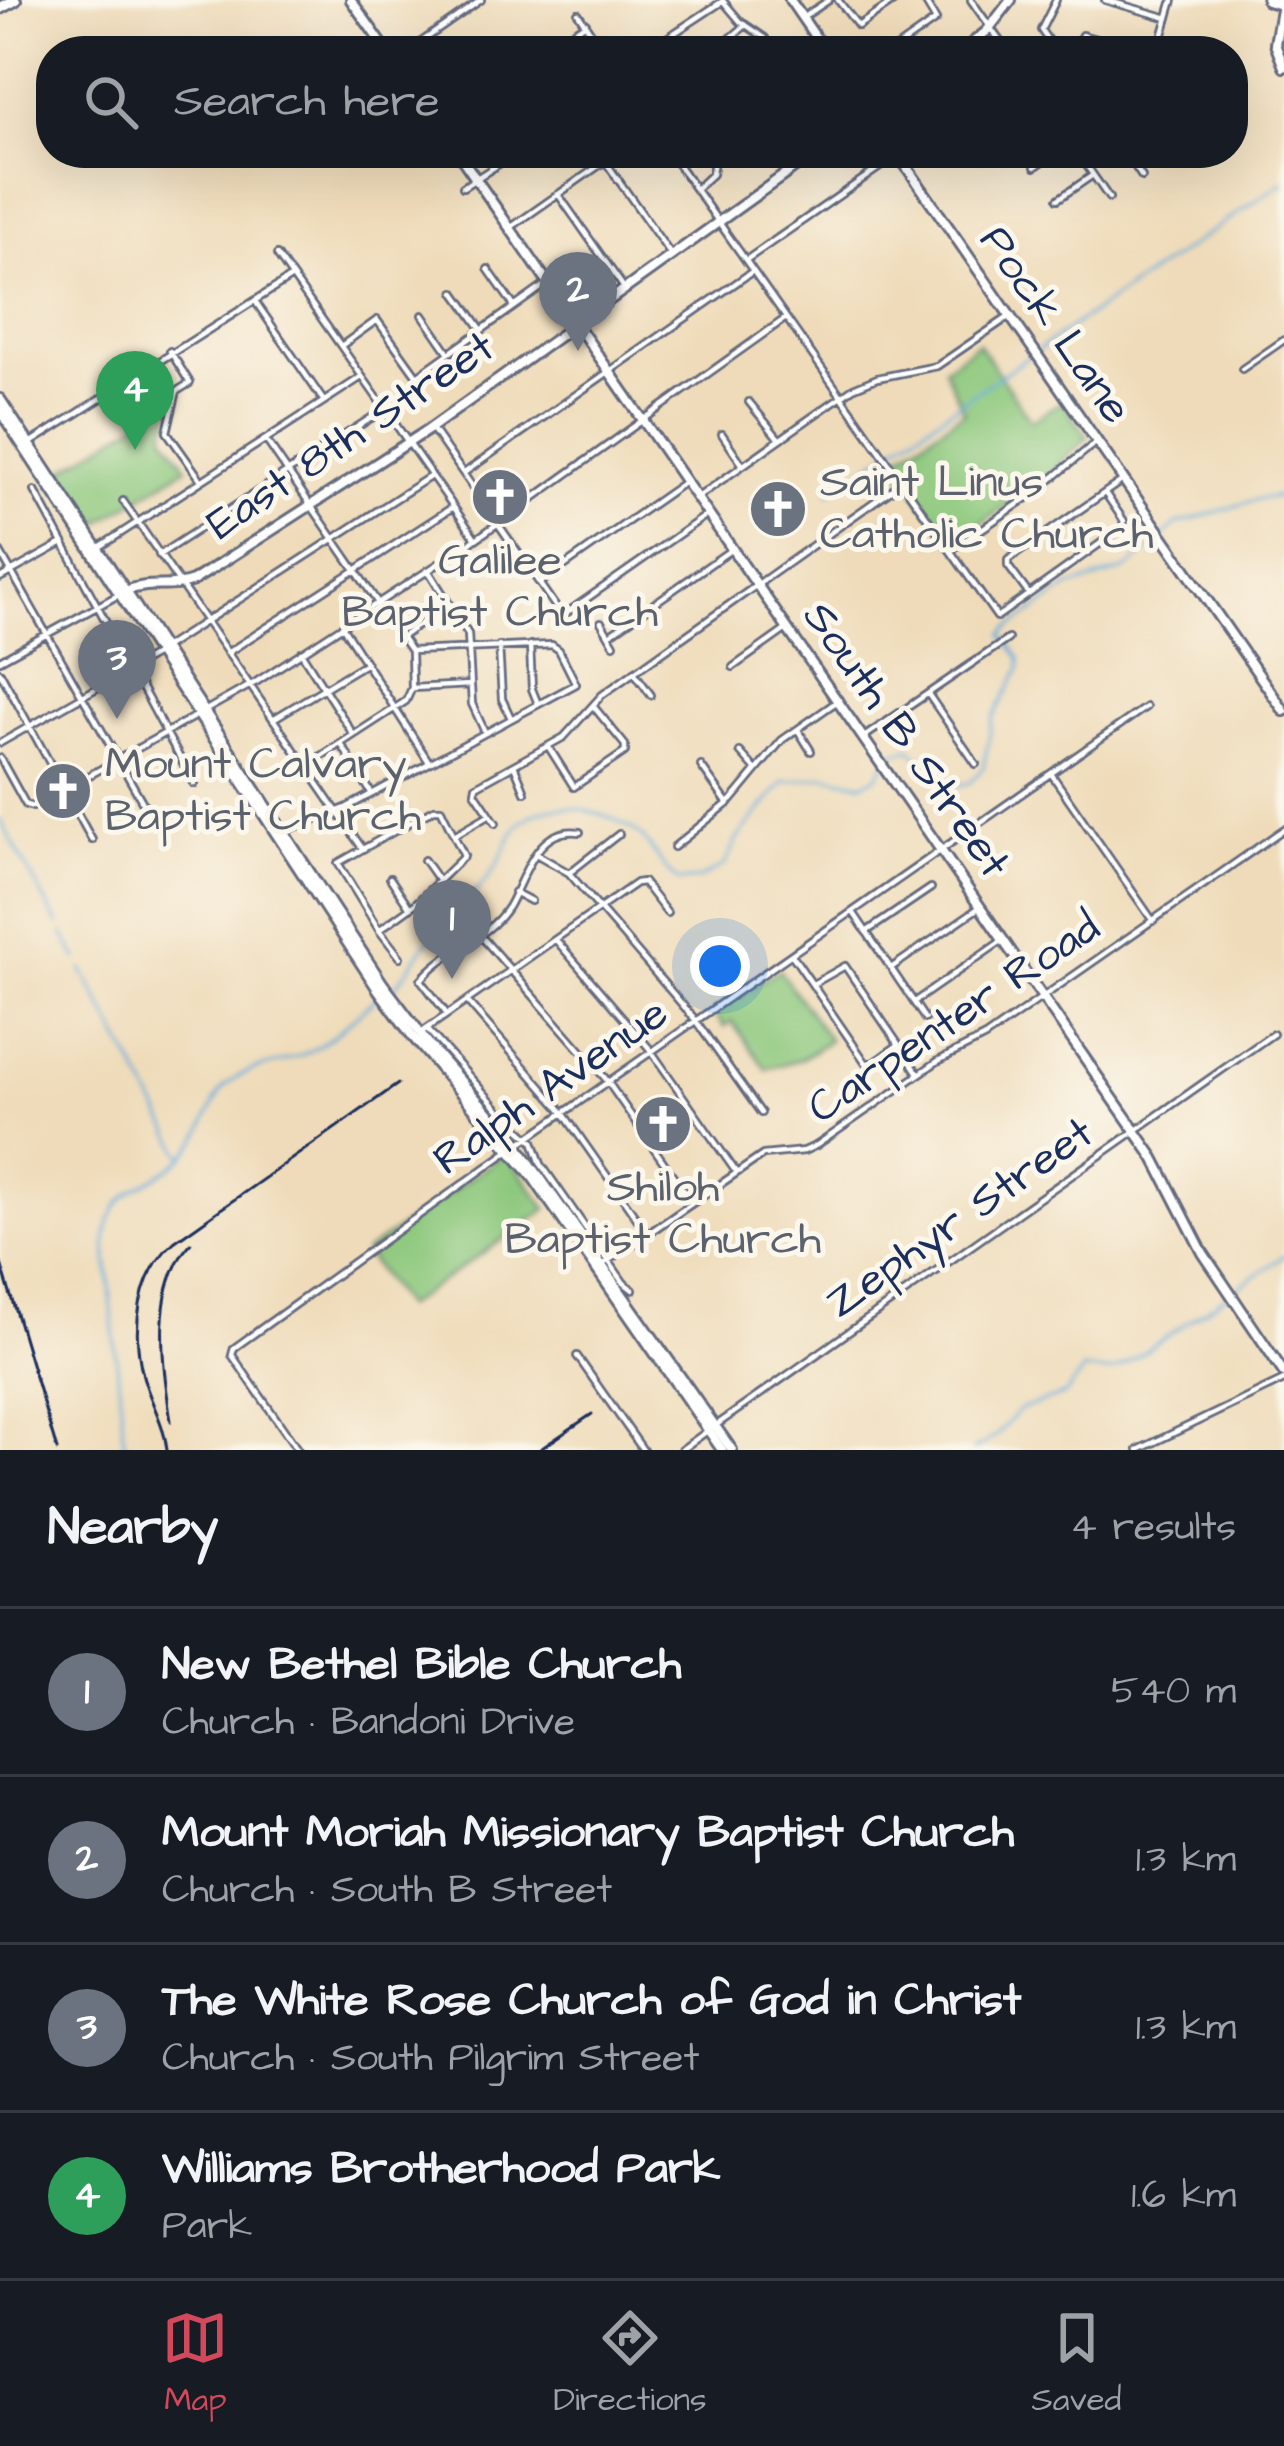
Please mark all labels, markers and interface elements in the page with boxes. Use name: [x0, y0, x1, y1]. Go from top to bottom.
search box: [36, 36, 1248, 168]
icon: search: [78, 69, 144, 135]
text: Search here: [174, 71, 440, 133]
street label: Pock Lane: [964, 213, 1146, 437]
pin: 2: [539, 252, 617, 351]
street label: East 8th Street: [195, 317, 507, 555]
pin: 4: [96, 351, 174, 450]
place label: Saint Linus Catholic Church: [820, 452, 1154, 566]
church icon: Galilee Baptist Church: [469, 466, 531, 528]
church icon: Saint Linus Catholic Church: [747, 478, 809, 540]
place label: Galilee Baptist Church: [342, 530, 658, 644]
street label: South B Street: [788, 589, 1024, 891]
pin: 3: [78, 620, 156, 719]
place label: Mount Calvary Baptist Church: [105, 734, 421, 848]
church icon: Mount Calvary Baptist Church: [32, 760, 94, 822]
pin: 1: [413, 880, 491, 979]
street label: Carpenter Road: [796, 897, 1112, 1139]
your location: [690, 936, 750, 996]
street label: Ralph Avenue: [421, 983, 681, 1191]
church icon: Shiloh Baptist Church: [632, 1093, 694, 1155]
street label: Zephyr Street: [814, 1103, 1107, 1334]
place label: Shiloh Baptist Church: [505, 1157, 821, 1271]
text: Nearby: [48, 1493, 218, 1564]
text: 4 results: [1070, 1501, 1236, 1555]
text: New Bethel Bible Church: [162, 1634, 681, 1696]
text: 1: [85, 1665, 90, 1719]
text: 540 m: [1111, 1665, 1236, 1719]
text: Church · Bandoni Drive: [162, 1696, 575, 1750]
text: Mount Moriah Missionary Baptist Church: [162, 1802, 1014, 1864]
text: 2: [76, 1833, 98, 1887]
text: 1.3 km: [1136, 1833, 1236, 1887]
text: Church · South B Street: [162, 1864, 612, 1918]
text: The White Rose Church of God in Christ: [162, 1970, 1021, 2032]
text: 3: [77, 2001, 97, 2055]
text: 1.3 km: [1136, 2001, 1236, 2055]
text: Church · South Pilgrim Street: [162, 2032, 699, 2086]
text: Williams Brotherhood Park: [162, 2138, 720, 2200]
text: 4: [74, 2169, 100, 2223]
text: 1.6 km: [1131, 2169, 1236, 2223]
text: Park: [162, 2200, 252, 2254]
tab: Map: [162, 2305, 228, 2423]
tab: Directions: [553, 2305, 707, 2423]
tab: Saved: [1032, 2305, 1122, 2423]

